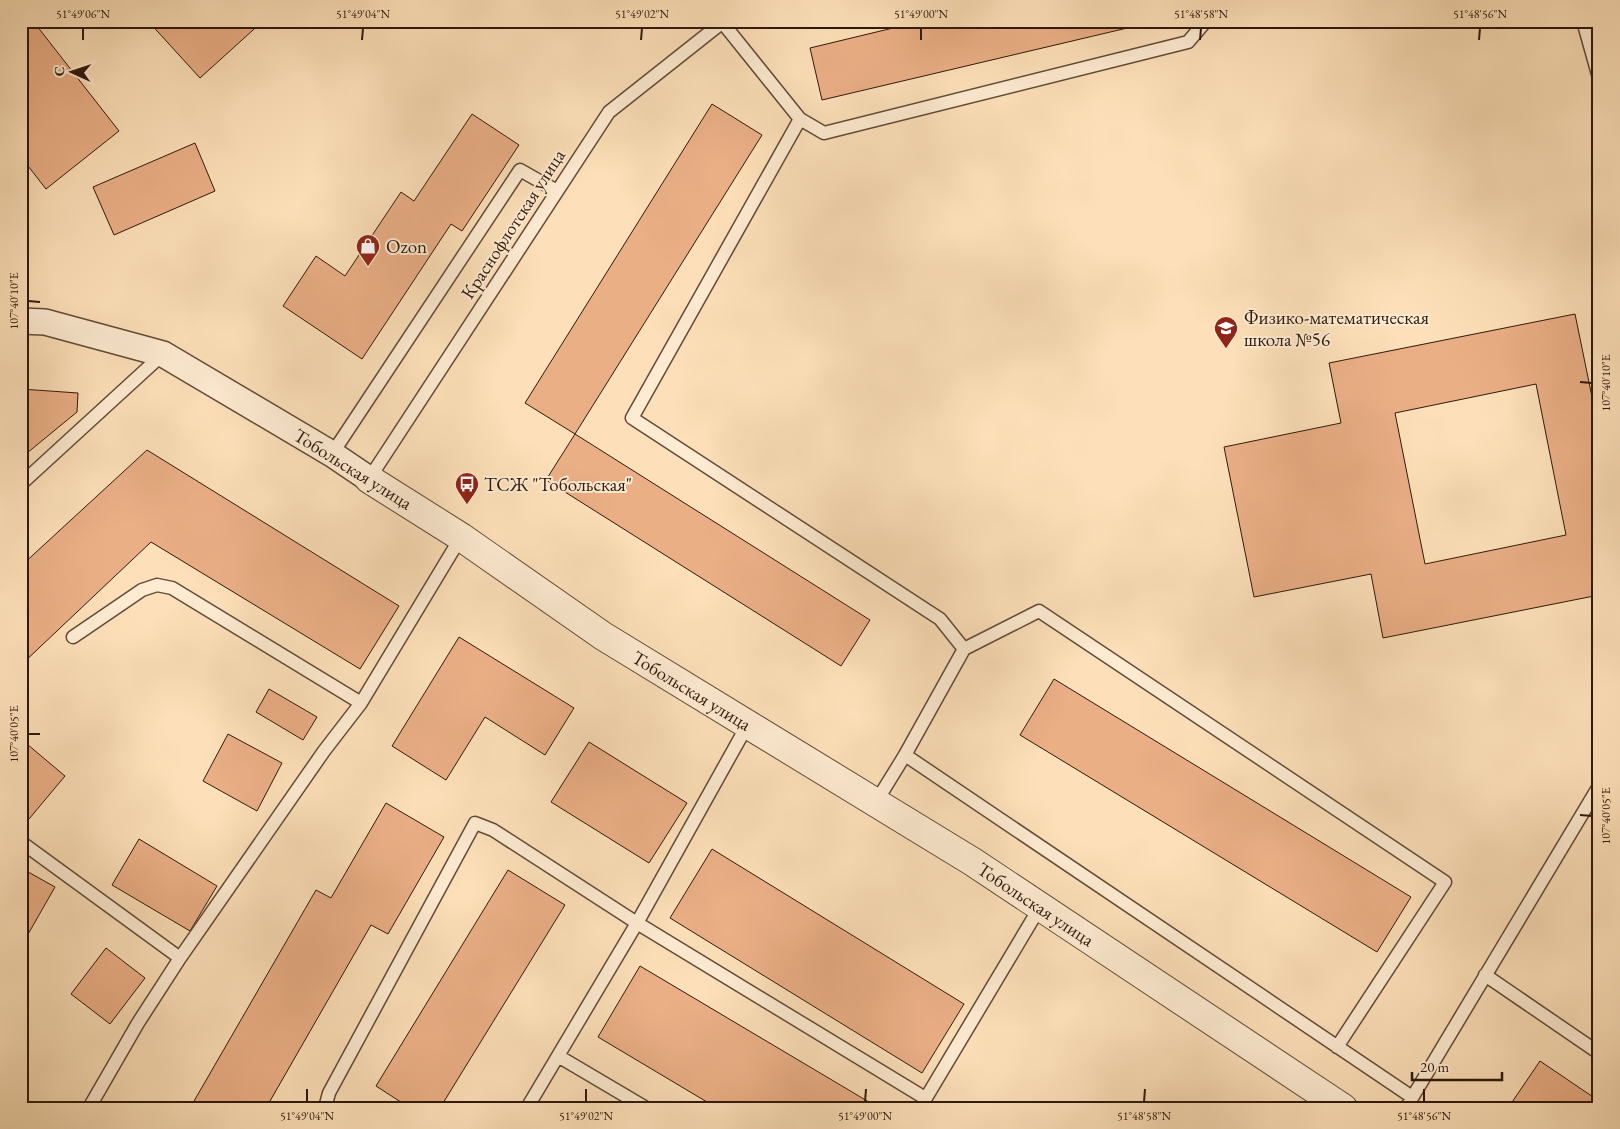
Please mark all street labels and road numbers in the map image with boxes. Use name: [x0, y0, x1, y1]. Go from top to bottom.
street label: Краснофлотская улица: [455, 144, 571, 304]
street label: Тобольская улица: [289, 423, 417, 516]
street label: Тобольская улица: [628, 644, 757, 736]
street label: Тобольская улица: [973, 856, 1100, 952]

